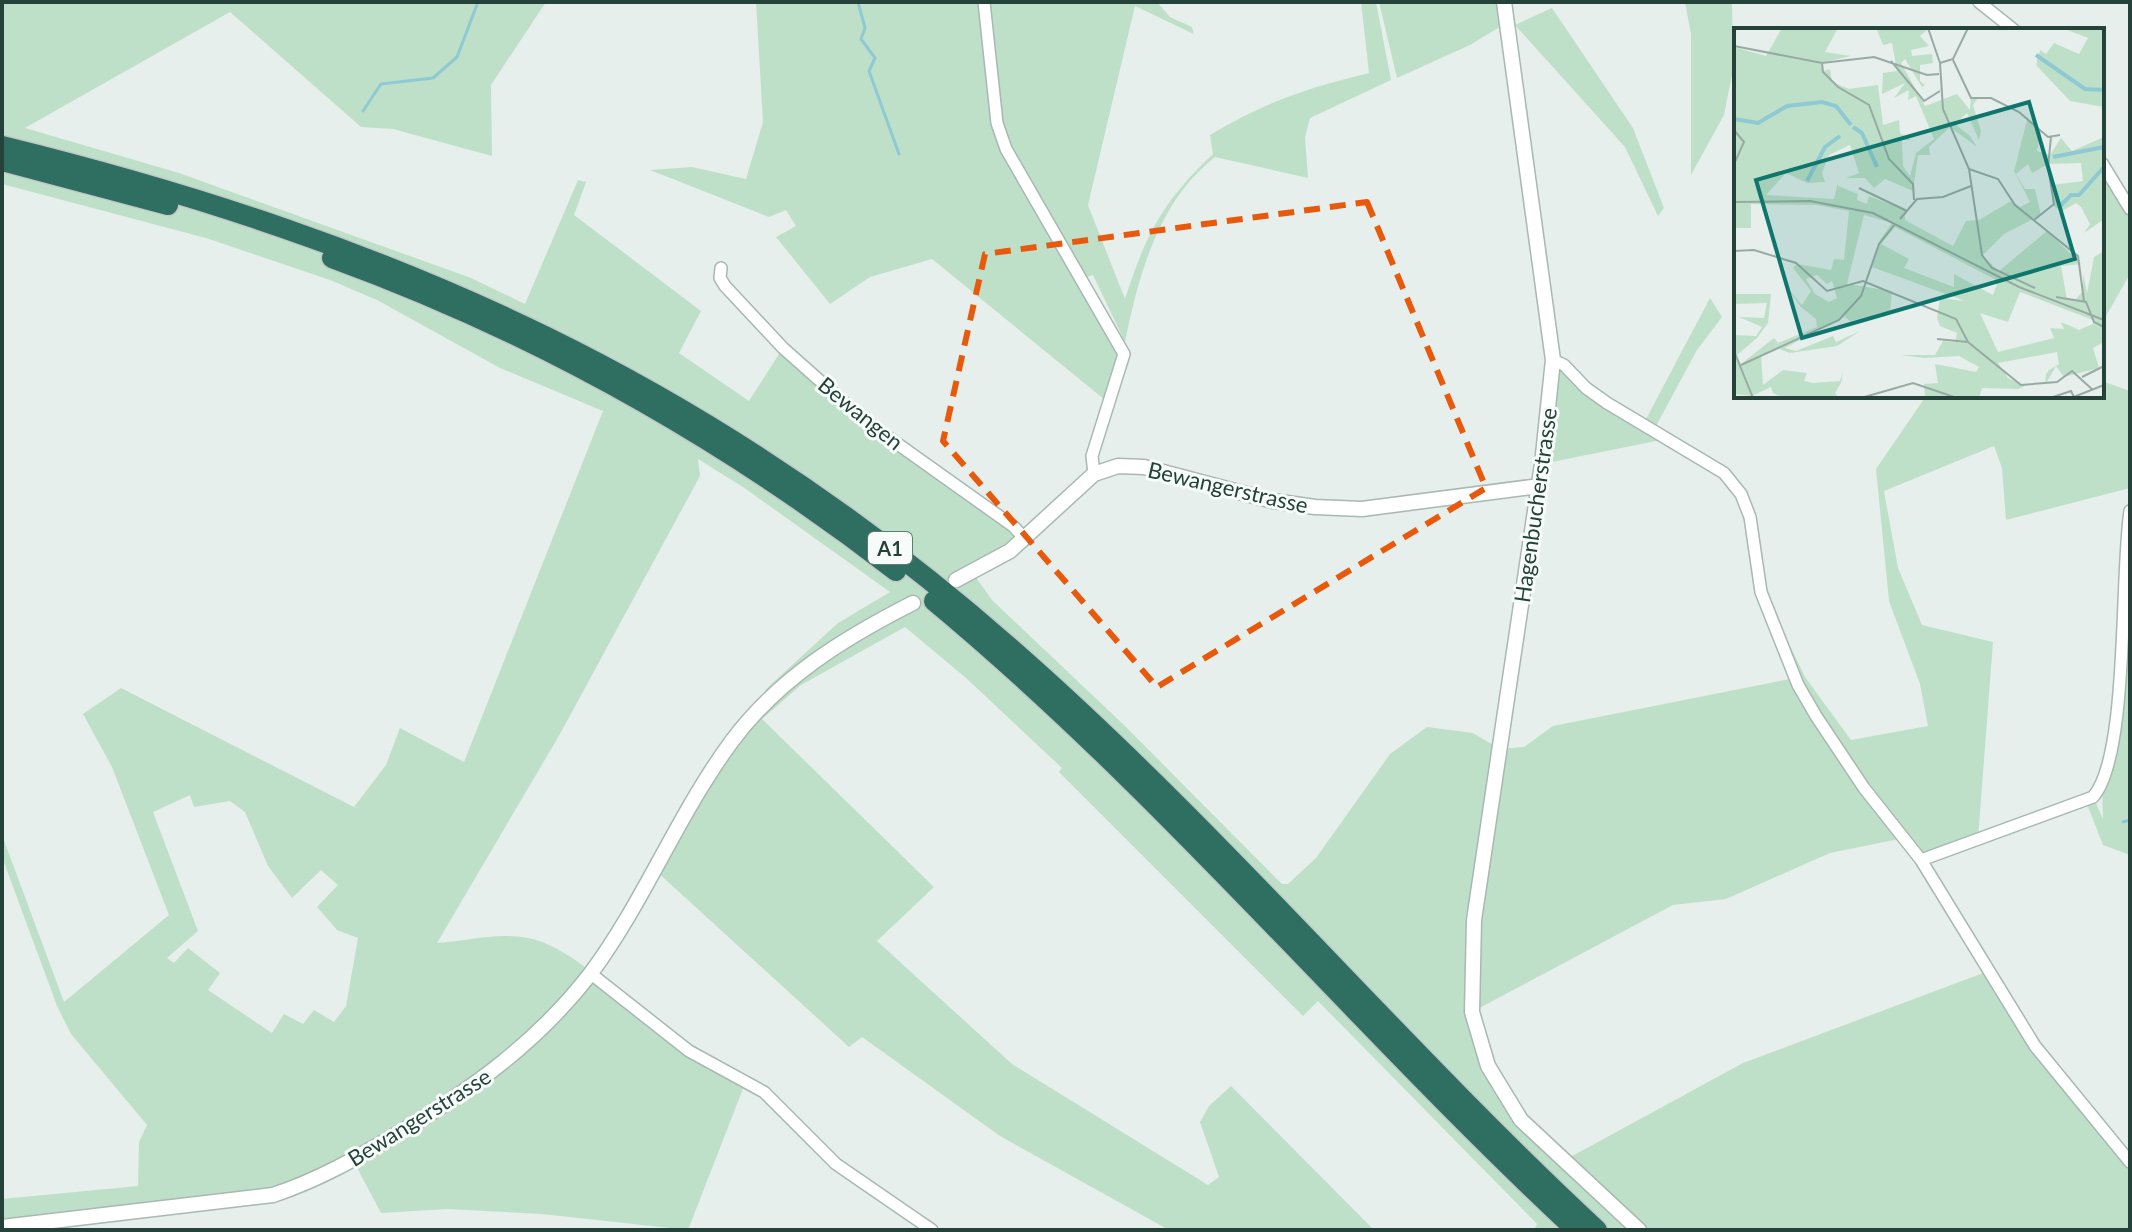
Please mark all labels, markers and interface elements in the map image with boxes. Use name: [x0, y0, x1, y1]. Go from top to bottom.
inset map: [1734, 28, 2104, 398]
street label: Bewangen: [813, 371, 909, 455]
street label: Hagenbucherstrasse: [1508, 406, 1562, 604]
street label: Bewangerstrasse: [1145, 455, 1311, 519]
road number: A1: [868, 532, 912, 564]
street label: Bewangerstrasse: [342, 1062, 496, 1172]

